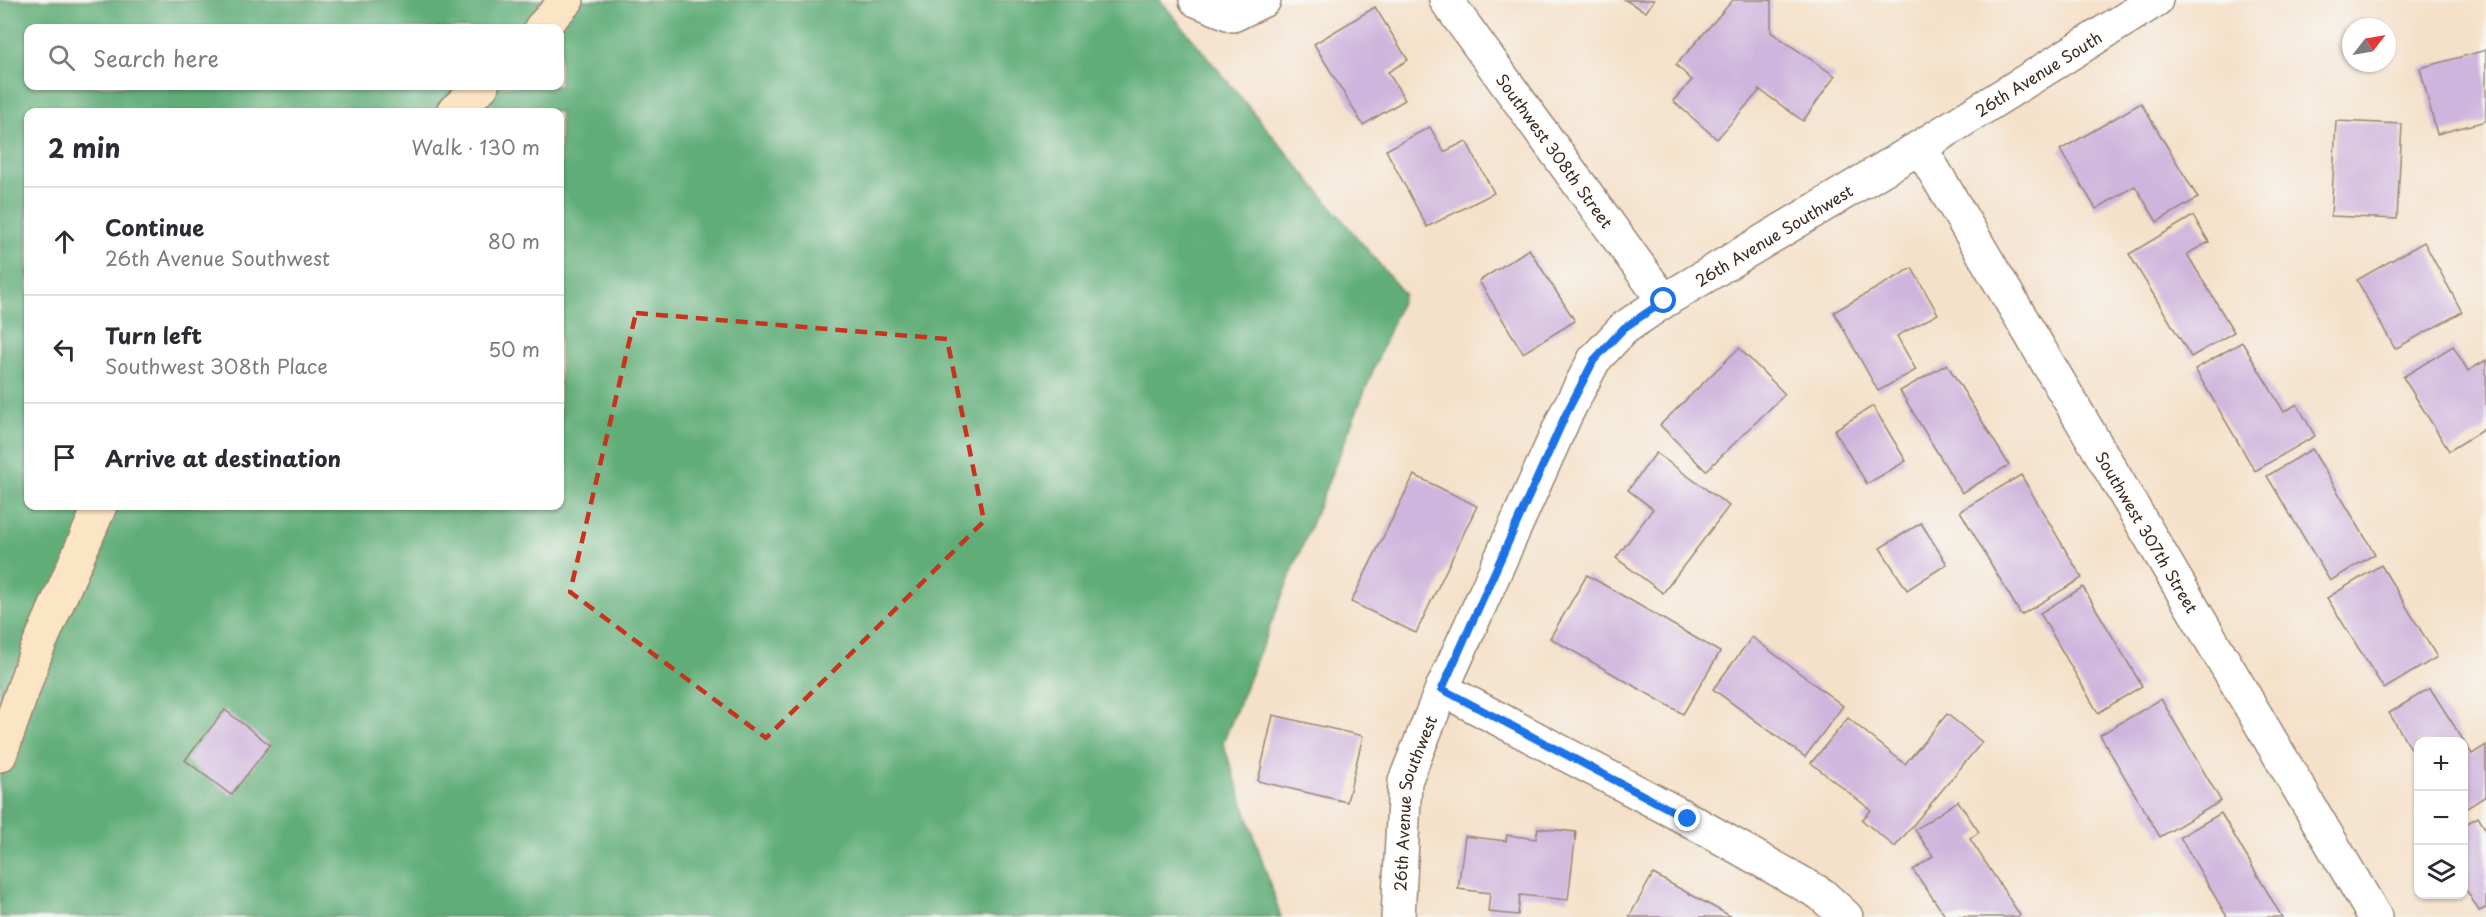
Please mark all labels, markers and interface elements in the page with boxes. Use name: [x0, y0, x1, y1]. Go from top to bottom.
north arrow: [2342, 18, 2396, 72]
search box: [24, 24, 564, 90]
street label: 26th Avenue South: [1970, 25, 2106, 122]
icon: search: [45, 41, 78, 74]
text: Search here: [93, 41, 219, 74]
street label: Southwest 308th Street: [1491, 68, 1620, 233]
text: 2 min: [48, 128, 121, 167]
text: Walk · 130 m: [412, 132, 540, 162]
street label: 26th Avenue Southwest: [1690, 178, 1857, 292]
text: Continue: [105, 210, 204, 243]
icon: ahead: [48, 225, 81, 258]
text: 80 m: [488, 226, 540, 256]
text: 26th Avenue Southwest: [105, 243, 330, 273]
route start: [1650, 287, 1676, 313]
text: Turn left: [105, 318, 202, 351]
icon: left: [48, 333, 81, 366]
text: 50 m: [488, 334, 540, 364]
text: Southwest 308th Place: [105, 351, 328, 381]
icon: arrive: [48, 441, 81, 474]
text: Arrive at destination: [105, 441, 341, 474]
street label: Southwest 307th Street: [2090, 447, 2205, 618]
street label: 26th Avenue Southwest: [1387, 712, 1442, 892]
map controls: [2414, 737, 2468, 899]
button: +: [2414, 737, 2468, 791]
button: −: [2414, 791, 2468, 845]
route end: [1674, 805, 1700, 831]
button: layers: [2414, 845, 2468, 899]

